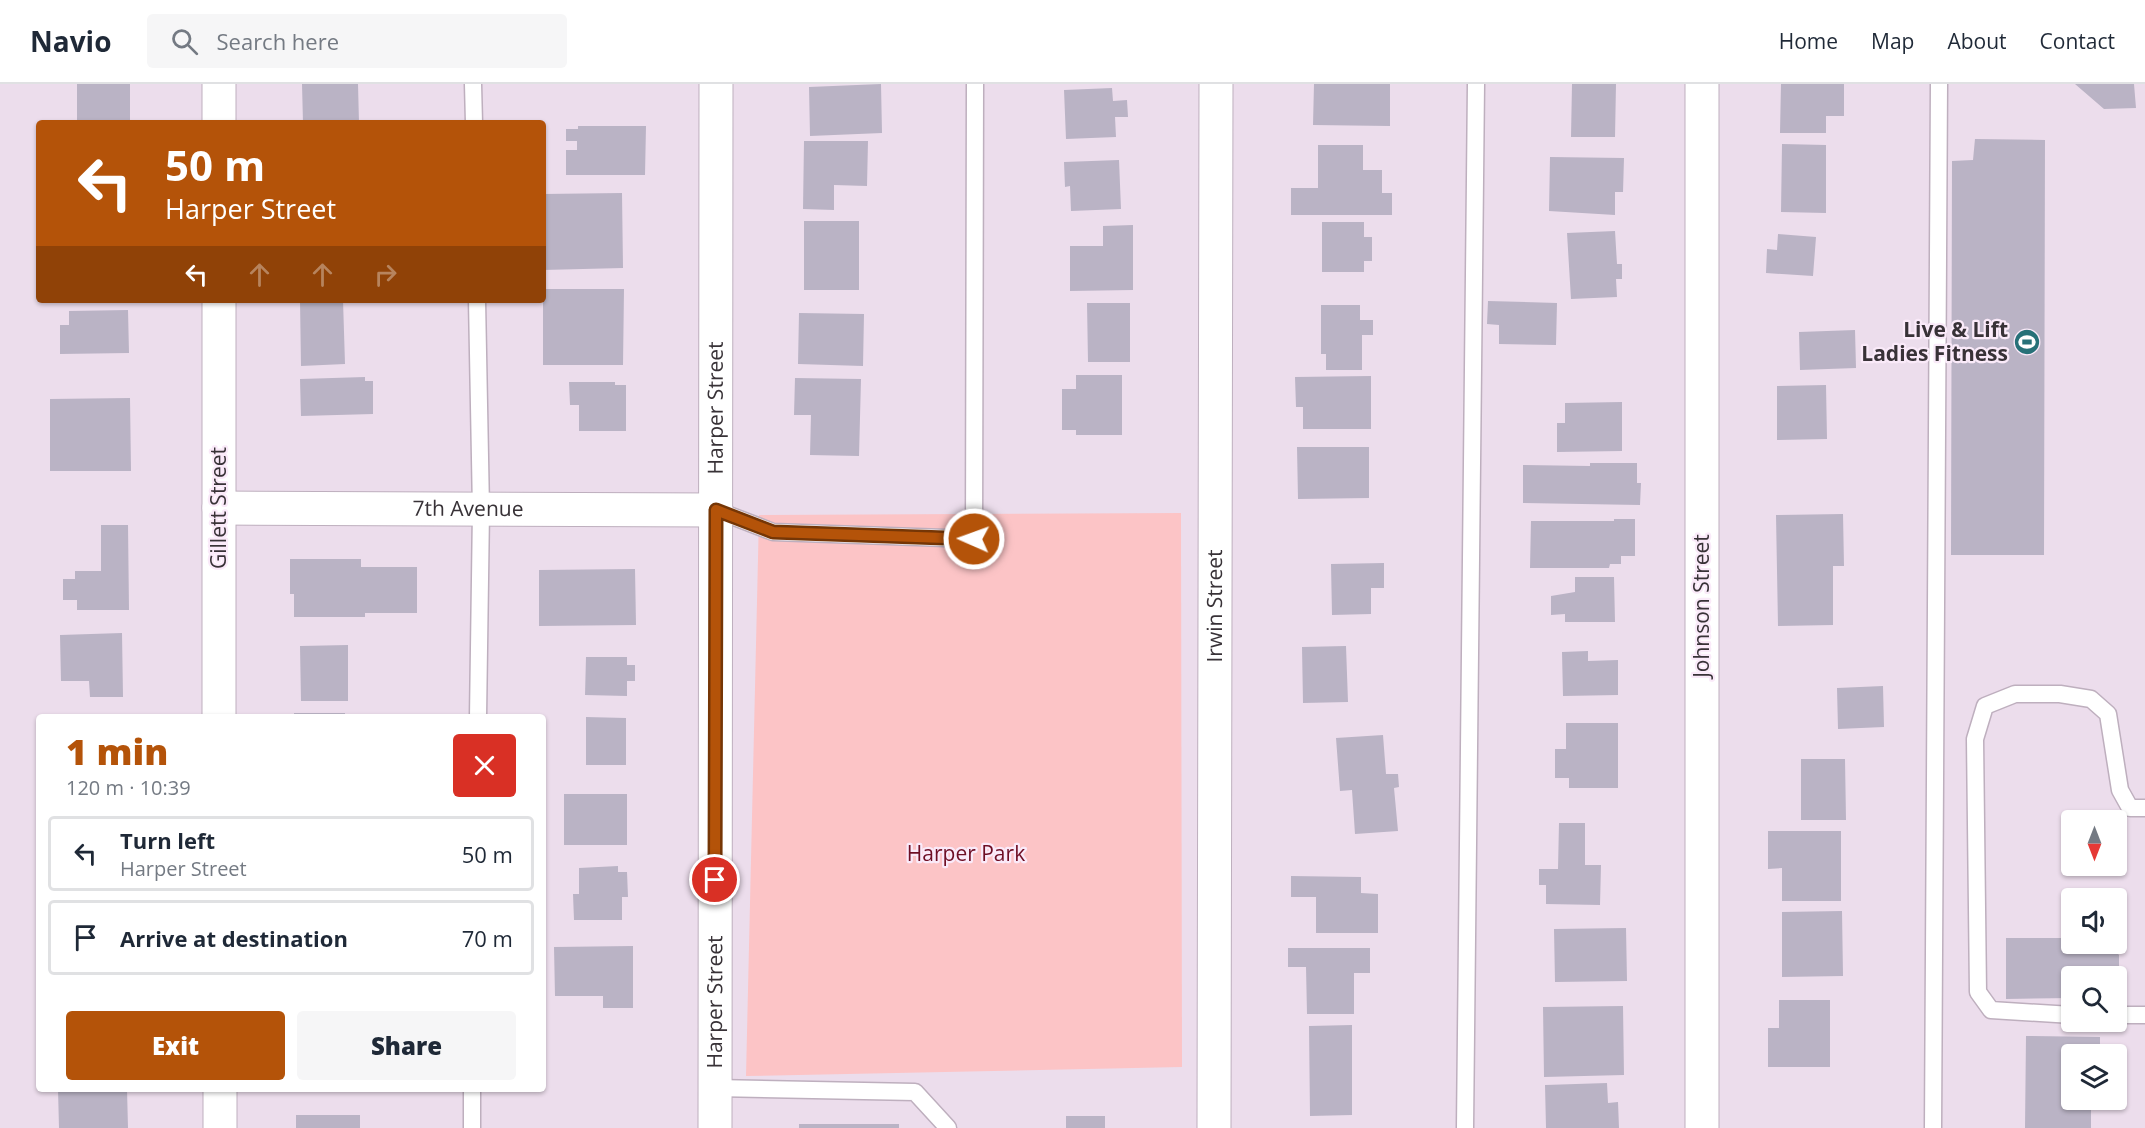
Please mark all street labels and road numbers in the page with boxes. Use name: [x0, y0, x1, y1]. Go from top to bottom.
street label: Harper Street: [701, 341, 729, 475]
street label: Gillett Street: [204, 447, 232, 569]
street label: 7th Avenue: [412, 494, 524, 522]
street label: Johnson Street: [1687, 534, 1715, 680]
street label: Irwin Street: [1200, 549, 1228, 663]
street label: Harper Street: [700, 935, 728, 1069]

